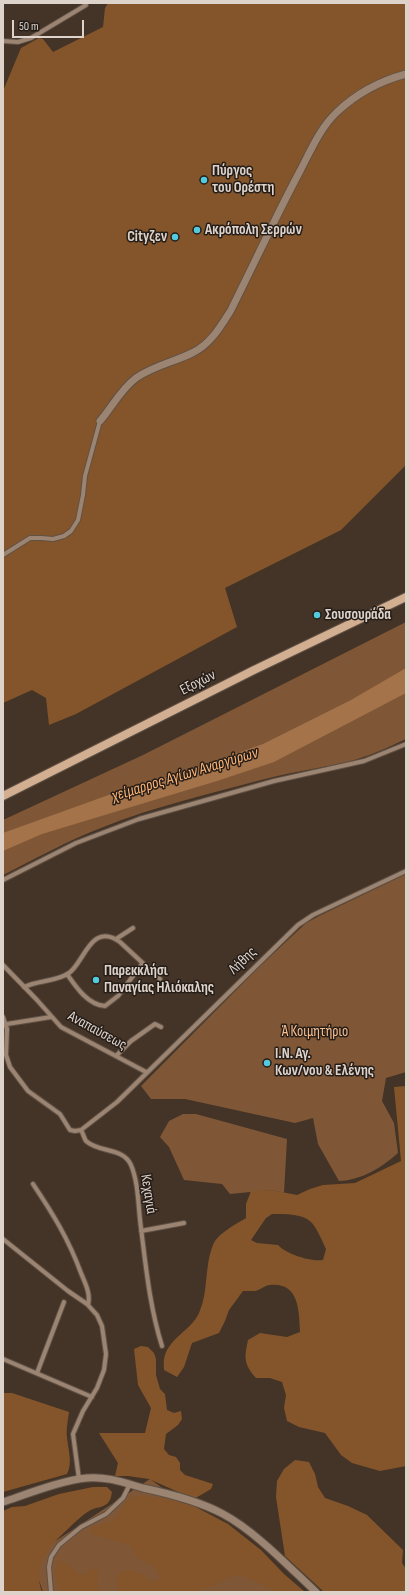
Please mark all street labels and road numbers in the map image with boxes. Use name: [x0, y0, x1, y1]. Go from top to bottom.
street label: Εξοχών: [177, 666, 219, 700]
street label: Λήθης: [225, 943, 261, 979]
street label: Αναπαύσεως: [64, 1007, 130, 1055]
street label: Κεχαγιά: [136, 1173, 160, 1215]

